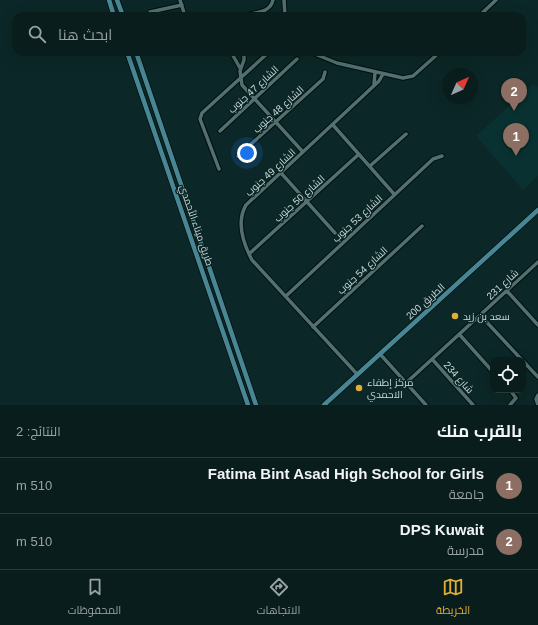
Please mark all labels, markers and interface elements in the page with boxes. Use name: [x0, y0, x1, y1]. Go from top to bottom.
search box: [12, 12, 526, 56]
icon: search: [26, 23, 48, 45]
text: ابحث هنا: [58, 26, 112, 43]
street label: الشارع 47 جنوب: [226, 64, 281, 116]
north arrow: [442, 68, 478, 104]
pin: 2: [501, 78, 527, 111]
street label: الشارع 48 جنوب: [251, 84, 306, 136]
pin: 1: [503, 123, 529, 156]
your location: [237, 143, 257, 163]
street label: الشارع 49 جنوب: [243, 147, 298, 199]
street label: الشارع 50 جنوب: [272, 173, 327, 225]
street label: طريق ميناء الأحمدي: [176, 183, 216, 268]
street label: الشارع 53 جنوب: [330, 193, 385, 245]
street label: الشارع 54 جنوب: [335, 245, 390, 297]
street label: شارع 231: [484, 267, 521, 302]
street label: الطريق 200: [404, 281, 447, 322]
marker: سعد بن زيد: [450, 311, 460, 321]
place label: سعد بن زيد: [463, 311, 510, 323]
map controls: [490, 357, 526, 393]
button: locate: [490, 357, 526, 393]
street label: شارع 234: [441, 359, 476, 396]
place label: مركز إطفاء الاحمدي: [367, 377, 413, 402]
marker: مركز إطفاء الاحمدي: [354, 383, 364, 393]
text: بالقرب منك: [437, 422, 522, 441]
text: النتائج: 2: [16, 424, 61, 439]
text: Fatima Bint Asad High School for Girls: [208, 465, 484, 482]
text: 510 m: [16, 478, 52, 493]
text: 1: [505, 478, 513, 493]
text: جامعة: [449, 487, 484, 502]
text: DPS Kuwait: [400, 521, 484, 538]
text: 510 m: [16, 534, 52, 549]
text: 2: [505, 534, 513, 549]
text: مدرسة: [447, 543, 484, 558]
tab: المحفوظات: [68, 576, 121, 620]
tab: الاتجاهات: [257, 576, 300, 620]
tab: الخريطة: [436, 576, 470, 620]

